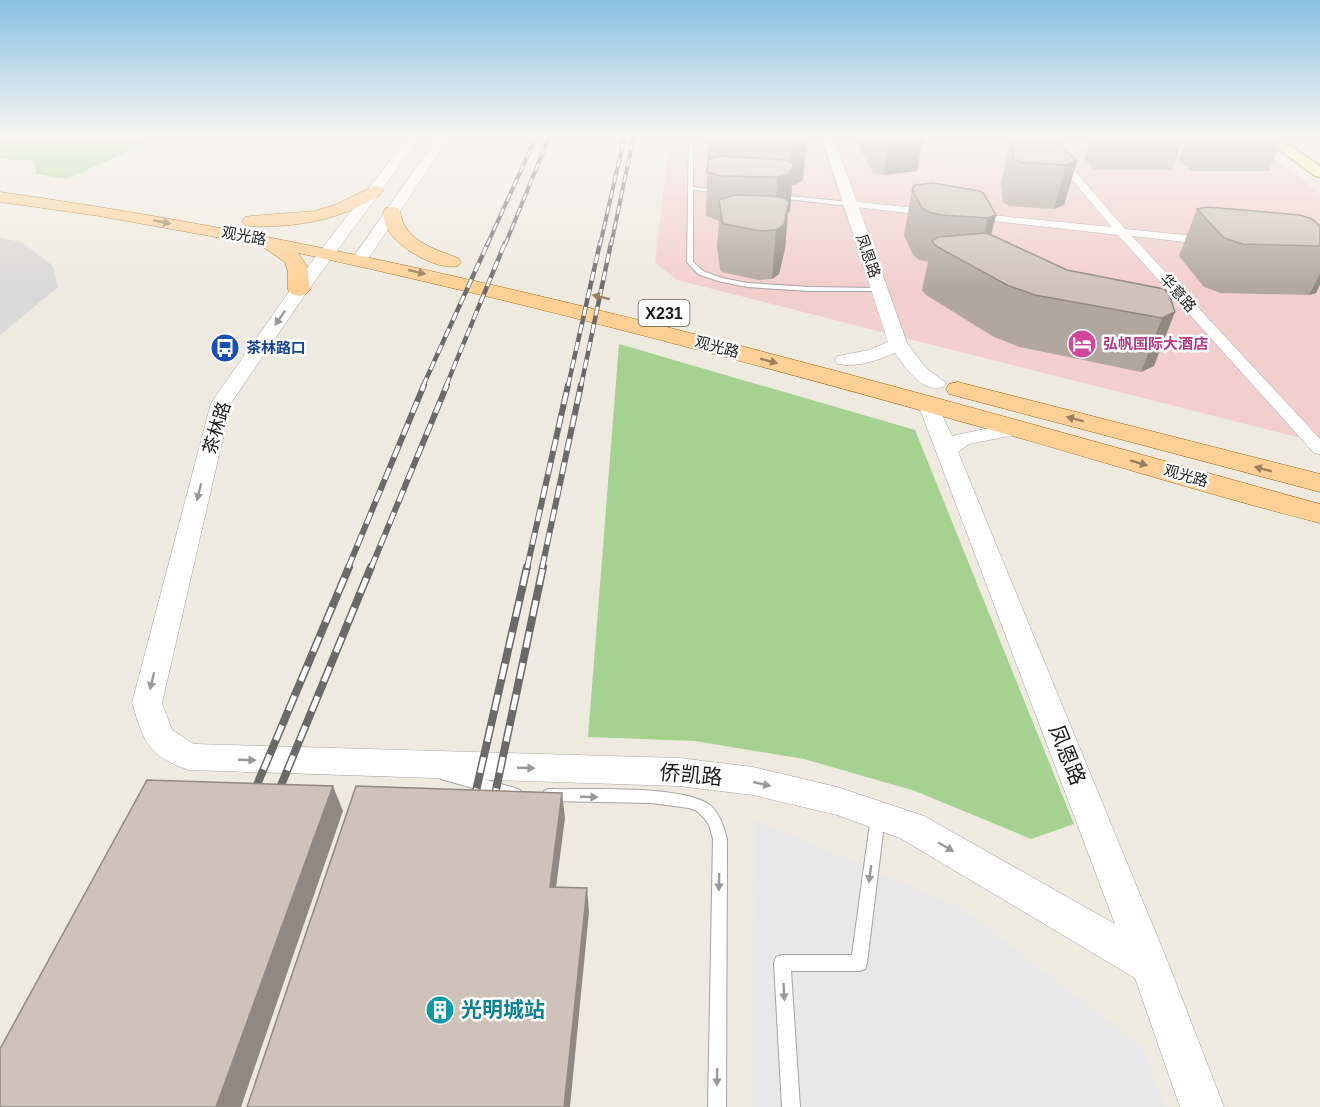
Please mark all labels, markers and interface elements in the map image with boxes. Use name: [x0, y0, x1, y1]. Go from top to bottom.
one-way arrow: [152, 218, 171, 227]
street label: 观光路: [220, 223, 268, 248]
street label: 凤恩路: [853, 232, 884, 280]
one-way arrow: [408, 268, 427, 277]
street label: 华意路: [1157, 270, 1200, 315]
one-way arrow: [592, 292, 610, 302]
road number: X231: [638, 300, 690, 326]
one-way arrow: [275, 310, 286, 326]
hotel icon: 弘帆国际大酒店: [1066, 328, 1098, 360]
bus stop icon: 茶林路口: [209, 332, 241, 364]
street label: 观光路: [693, 332, 741, 361]
place label: 弘帆国际大酒店: [1103, 335, 1208, 352]
place label: 茶林路口: [246, 339, 306, 356]
one-way arrow: [760, 357, 778, 366]
street label: 茶林路: [200, 399, 234, 457]
one-way arrow: [1066, 414, 1084, 424]
one-way arrow: [1130, 459, 1148, 468]
street label: 观光路: [1162, 461, 1210, 490]
one-way arrow: [1254, 463, 1273, 473]
one-way arrow: [193, 483, 203, 501]
one-way arrow: [146, 672, 156, 690]
street label: 凤恩路: [1045, 721, 1090, 788]
one-way arrow: [238, 755, 257, 765]
street label: 侨凯路: [659, 760, 723, 789]
one-way arrow: [517, 763, 536, 773]
one-way arrow: [753, 779, 772, 789]
one-way arrow: [579, 792, 598, 801]
one-way arrow: [937, 842, 954, 852]
one-way arrow: [865, 864, 874, 883]
one-way arrow: [714, 872, 724, 891]
one-way arrow: [779, 982, 789, 1001]
building icon: 光明城站: [424, 994, 456, 1026]
place label: 光明城站: [461, 998, 545, 1021]
one-way arrow: [712, 1067, 722, 1086]

